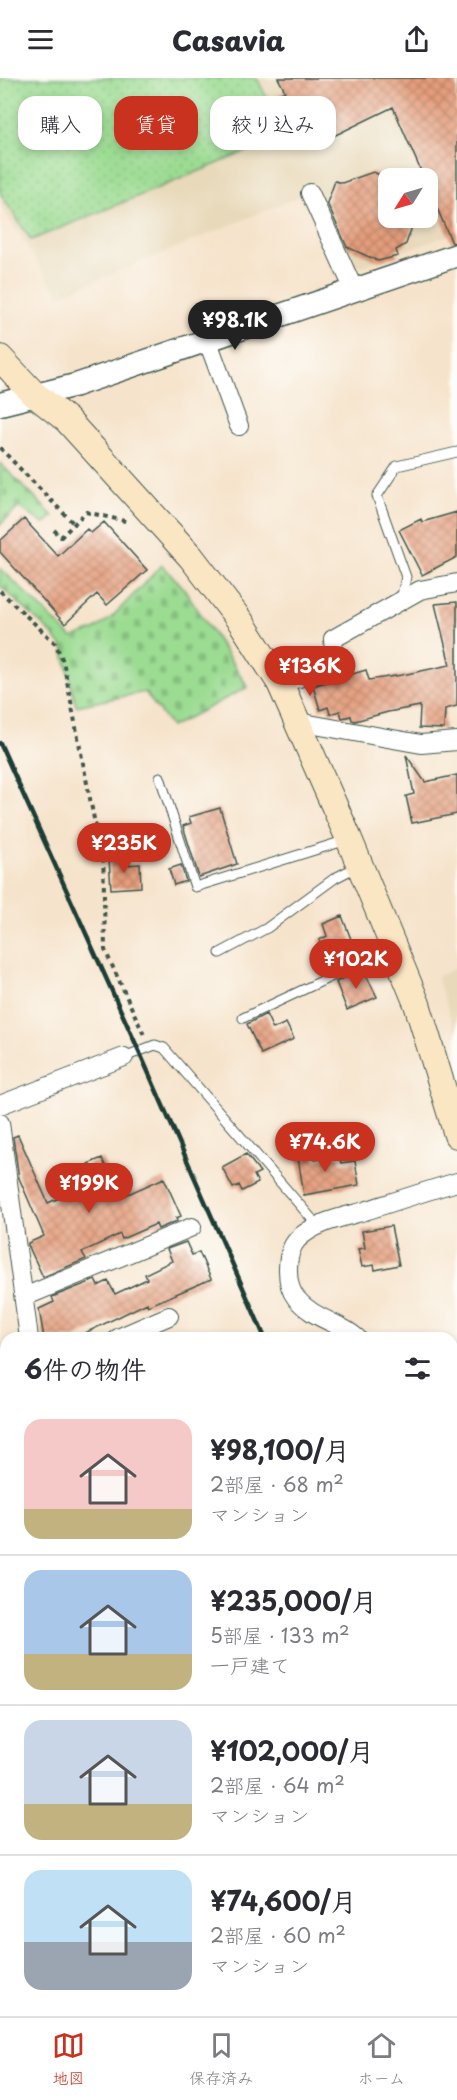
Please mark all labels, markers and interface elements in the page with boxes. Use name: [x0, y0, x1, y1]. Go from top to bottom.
text: Casavia: [172, 19, 285, 60]
icon: menu: [24, 23, 57, 56]
icon: share: [400, 23, 433, 56]
chip: 購入: [18, 96, 102, 150]
chip: 賃貸: [114, 96, 198, 150]
chip: 絞り込み: [210, 96, 336, 150]
north arrow: [378, 168, 438, 228]
map controls: [378, 168, 438, 228]
pin: ¥98.1K: [186, 300, 284, 351]
text: ¥98.1K: [202, 304, 268, 334]
pin: ¥136K: [268, 646, 352, 697]
text: ¥136K: [278, 650, 342, 680]
pin: ¥235K: [82, 823, 166, 874]
text: ¥235K: [91, 827, 157, 857]
pin: ¥102K: [314, 939, 398, 990]
text: ¥102K: [323, 943, 389, 973]
pin: ¥74.6K: [276, 1122, 374, 1173]
text: ¥74.6K: [289, 1126, 361, 1156]
pin: ¥199K: [47, 1163, 131, 1214]
text: ¥199K: [59, 1167, 119, 1197]
text: 6件の物件: [24, 1349, 146, 1388]
icon: filters: [401, 1352, 434, 1385]
text: ¥98,100/月: [210, 1430, 350, 1469]
icon: home: [72, 1443, 144, 1515]
text: 2部屋 · 68 m²: [210, 1469, 344, 1499]
text: マンション: [210, 1499, 309, 1529]
text: ¥235,000/月: [210, 1581, 377, 1620]
icon: home: [72, 1594, 144, 1666]
text: 5部屋 · 133 m²: [210, 1620, 350, 1650]
text: 一戸建て: [210, 1650, 290, 1680]
text: ¥102,000/月: [210, 1731, 374, 1770]
icon: home: [72, 1744, 144, 1816]
text: 2部屋 · 64 m²: [210, 1770, 345, 1800]
text: マンション: [210, 1800, 309, 1830]
text: ¥74,600/月: [210, 1881, 357, 1920]
icon: home: [72, 1894, 144, 1966]
text: 2部屋 · 60 m²: [210, 1920, 346, 1950]
text: マンション: [210, 1950, 309, 1980]
tab: 地図: [52, 2029, 85, 2089]
tab: 保存済み: [189, 2029, 253, 2089]
tab: ホーム: [358, 2029, 405, 2089]

